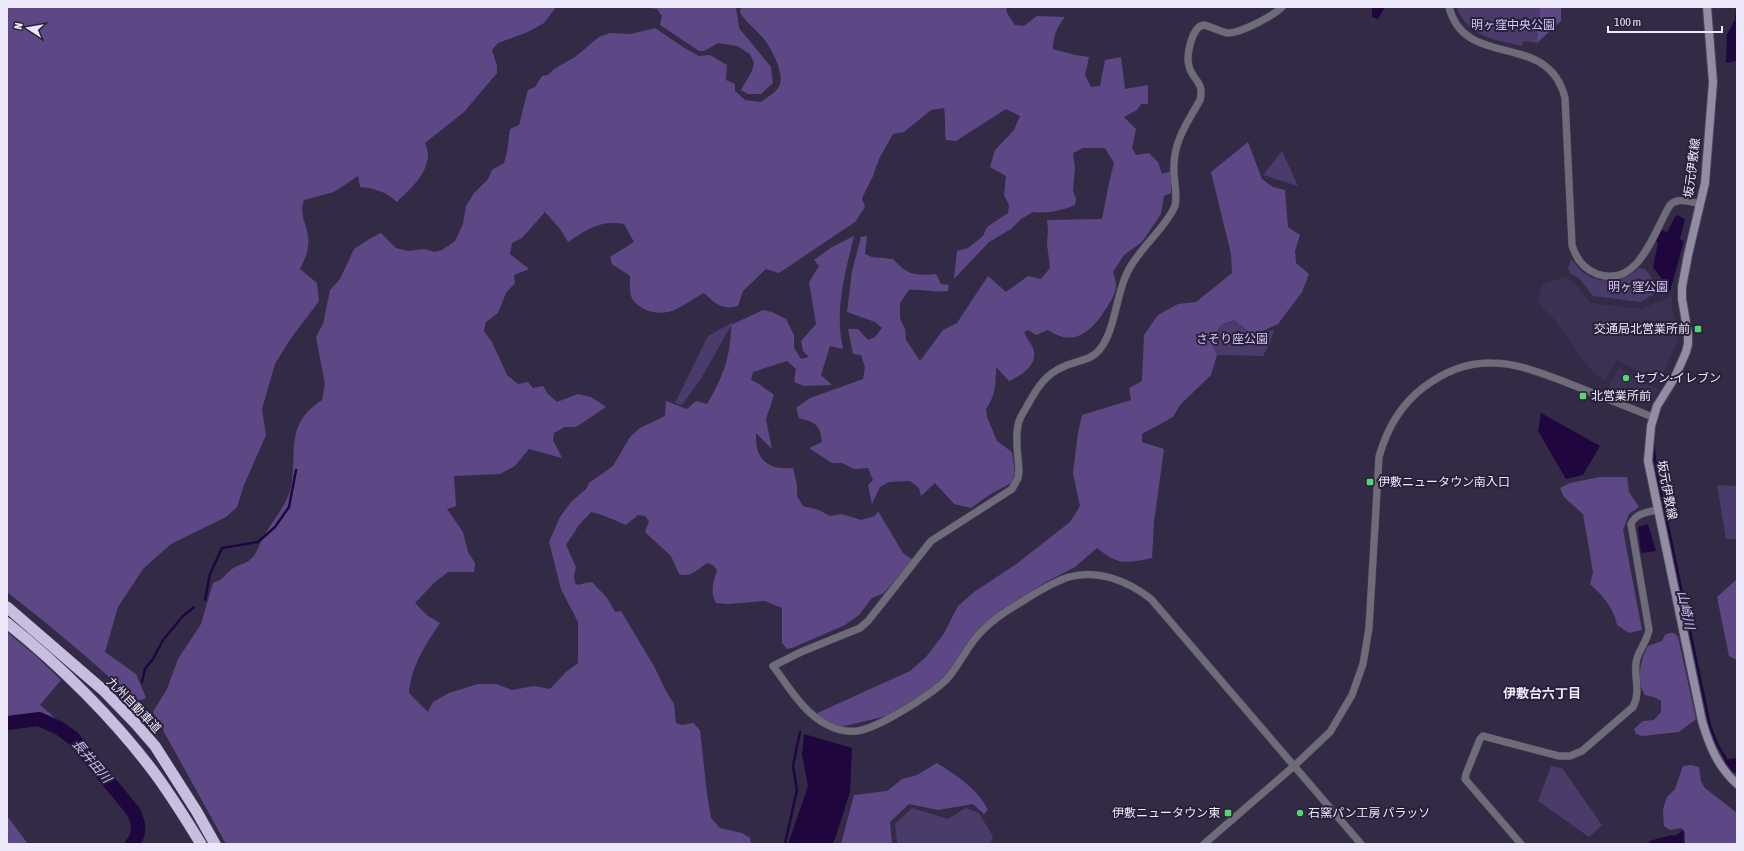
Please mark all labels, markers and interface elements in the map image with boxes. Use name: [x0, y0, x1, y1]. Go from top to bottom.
north arrow: [8, 8, 48, 48]
scale bar: [1608, 8, 1722, 34]
text: 100 m: [1614, 15, 1641, 29]
park label: 明ヶ窪中央公園: [1471, 18, 1555, 32]
text: N: [12, 21, 25, 30]
street label: 坂元伊敷線: [1681, 137, 1703, 199]
park label: 明ヶ窪公園: [1608, 280, 1668, 294]
place label: 交通局北営業所前: [1594, 322, 1690, 336]
marker: 交通局北営業所前: [1693, 324, 1703, 334]
park label: さそり座公園: [1196, 332, 1268, 346]
place label: セブン-イレブン: [1634, 371, 1721, 385]
marker: セブン-イレブン: [1621, 373, 1631, 383]
place label: 北営業所前: [1591, 389, 1651, 403]
marker: 北営業所前: [1578, 391, 1588, 401]
street label: 坂元伊敷線: [1654, 459, 1680, 521]
place label: 伊敷ニュータウン南入口: [1378, 475, 1510, 489]
marker: 伊敷ニュータウン南入口: [1365, 477, 1375, 487]
water label: 山崎川: [1675, 589, 1698, 633]
street label: 九州自動車道: [104, 674, 164, 736]
district label: 伊敷台六丁目: [1503, 686, 1581, 701]
water label: 長井田川: [70, 736, 116, 787]
place label: 伊敷ニュータウン東: [1112, 806, 1220, 820]
place label: 石窯パン工房 パラッソ: [1308, 806, 1430, 820]
marker: 伊敷ニュータウン東: [1223, 808, 1233, 818]
marker: 石窯パン工房 パラッソ: [1295, 808, 1305, 818]

